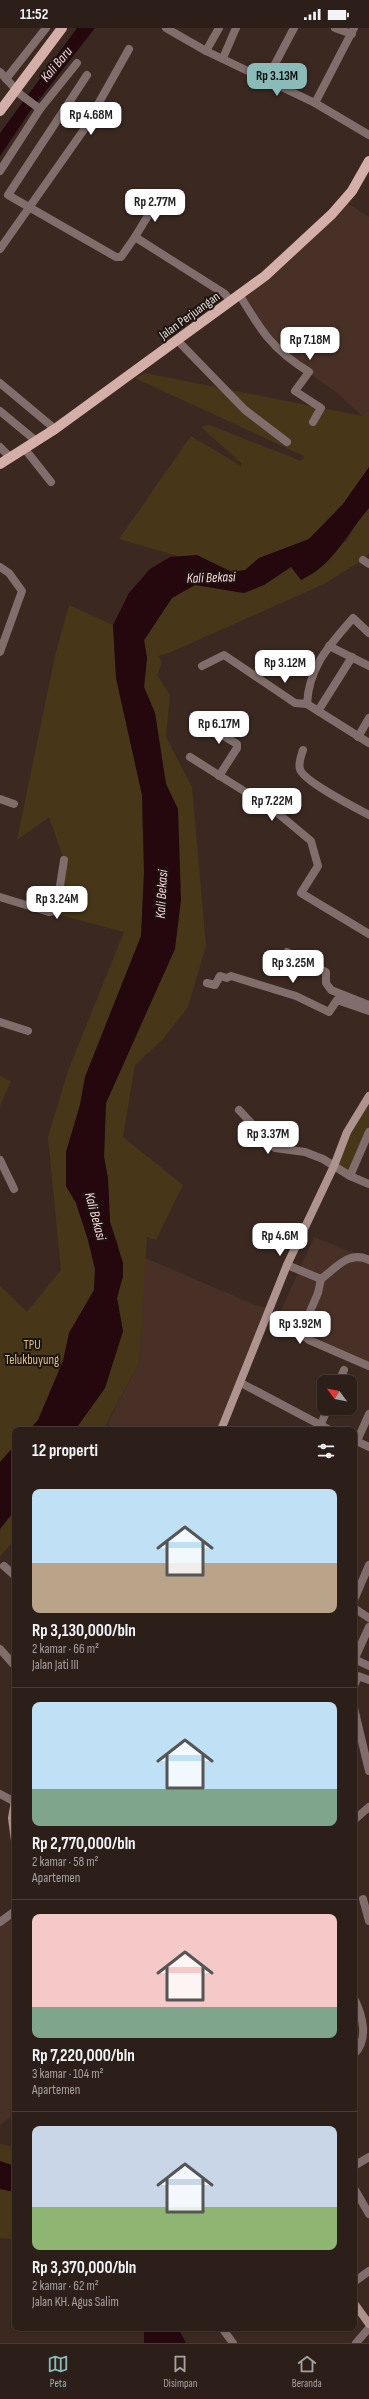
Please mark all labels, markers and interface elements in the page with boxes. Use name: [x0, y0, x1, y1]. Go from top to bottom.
text: 11:52: [20, 5, 48, 24]
water label: Kali Baru: [37, 43, 76, 85]
pin: Rp 3.13M: [236, 63, 318, 97]
text: Rp 3.13M: [256, 68, 298, 84]
pin: Rp 4.68M: [50, 102, 132, 136]
text: Rp 4.68M: [69, 107, 113, 123]
pin: Rp 2.77M: [114, 189, 196, 223]
text: Rp 2.77M: [134, 194, 176, 210]
street label: Jalan Perjuangan: [155, 288, 223, 344]
pin: Rp 7.18M: [269, 327, 351, 361]
text: Rp 7.18M: [289, 332, 331, 348]
water label: Kali Bekasi: [186, 568, 236, 587]
pin: Rp 3.12M: [244, 650, 326, 684]
text: Rp 3.12M: [264, 655, 306, 671]
pin: Rp 6.17M: [178, 711, 260, 745]
text: Rp 6.17M: [198, 716, 240, 732]
pin: Rp 7.22M: [231, 788, 313, 822]
text: Rp 7.22M: [251, 793, 293, 809]
water label: Kali Bekasi: [152, 869, 171, 919]
pin: Rp 3.24M: [16, 886, 98, 920]
text: Rp 3.24M: [36, 891, 79, 907]
pin: Rp 3.25M: [252, 950, 334, 984]
text: Rp 3.25M: [272, 955, 314, 971]
pin: Rp 3.37M: [227, 1121, 309, 1155]
text: Rp 3.37M: [247, 1126, 289, 1142]
water label: Kali Bekasi: [81, 1190, 110, 1242]
pin: Rp 4.6M: [243, 1223, 317, 1257]
text: Rp 4.6M: [261, 1228, 299, 1244]
pin: Rp 3.92M: [259, 1311, 341, 1345]
text: Rp 3.92M: [279, 1316, 321, 1332]
park label: TPU Telukbuyung: [5, 1337, 59, 1368]
north arrow: [317, 1375, 357, 1415]
map controls: [317, 1375, 357, 1415]
icon: filters: [315, 1440, 337, 1462]
text: 12 properti: [32, 1441, 98, 1461]
icon: home: [149, 1515, 221, 1587]
text: Rp 3,130,000/bln: [32, 1621, 136, 1641]
text: 2 kamar · 66 m²: [32, 1641, 99, 1657]
text: Jalan Jati III: [32, 1657, 79, 1673]
icon: home: [149, 1728, 221, 1800]
text: Rp 2,770,000/bln: [32, 1834, 136, 1854]
text: 2 kamar · 58 m²: [32, 1854, 99, 1870]
text: Apartemen: [32, 1870, 80, 1886]
icon: home: [149, 1940, 221, 2012]
text: Rp 7,220,000/bln: [32, 2046, 135, 2066]
text: 3 kamar · 104 m²: [32, 2066, 104, 2082]
text: Apartemen: [32, 2082, 80, 2098]
icon: home: [149, 2152, 221, 2224]
text: Rp 3,370,000/bln: [32, 2258, 136, 2278]
text: 2 kamar · 62 m²: [32, 2278, 99, 2294]
text: Jalan KH. Agus Salim: [32, 2294, 119, 2310]
tab: Peta: [47, 2353, 69, 2390]
tab: Disimpan: [163, 2353, 197, 2390]
tab: Beranda: [292, 2353, 322, 2390]

